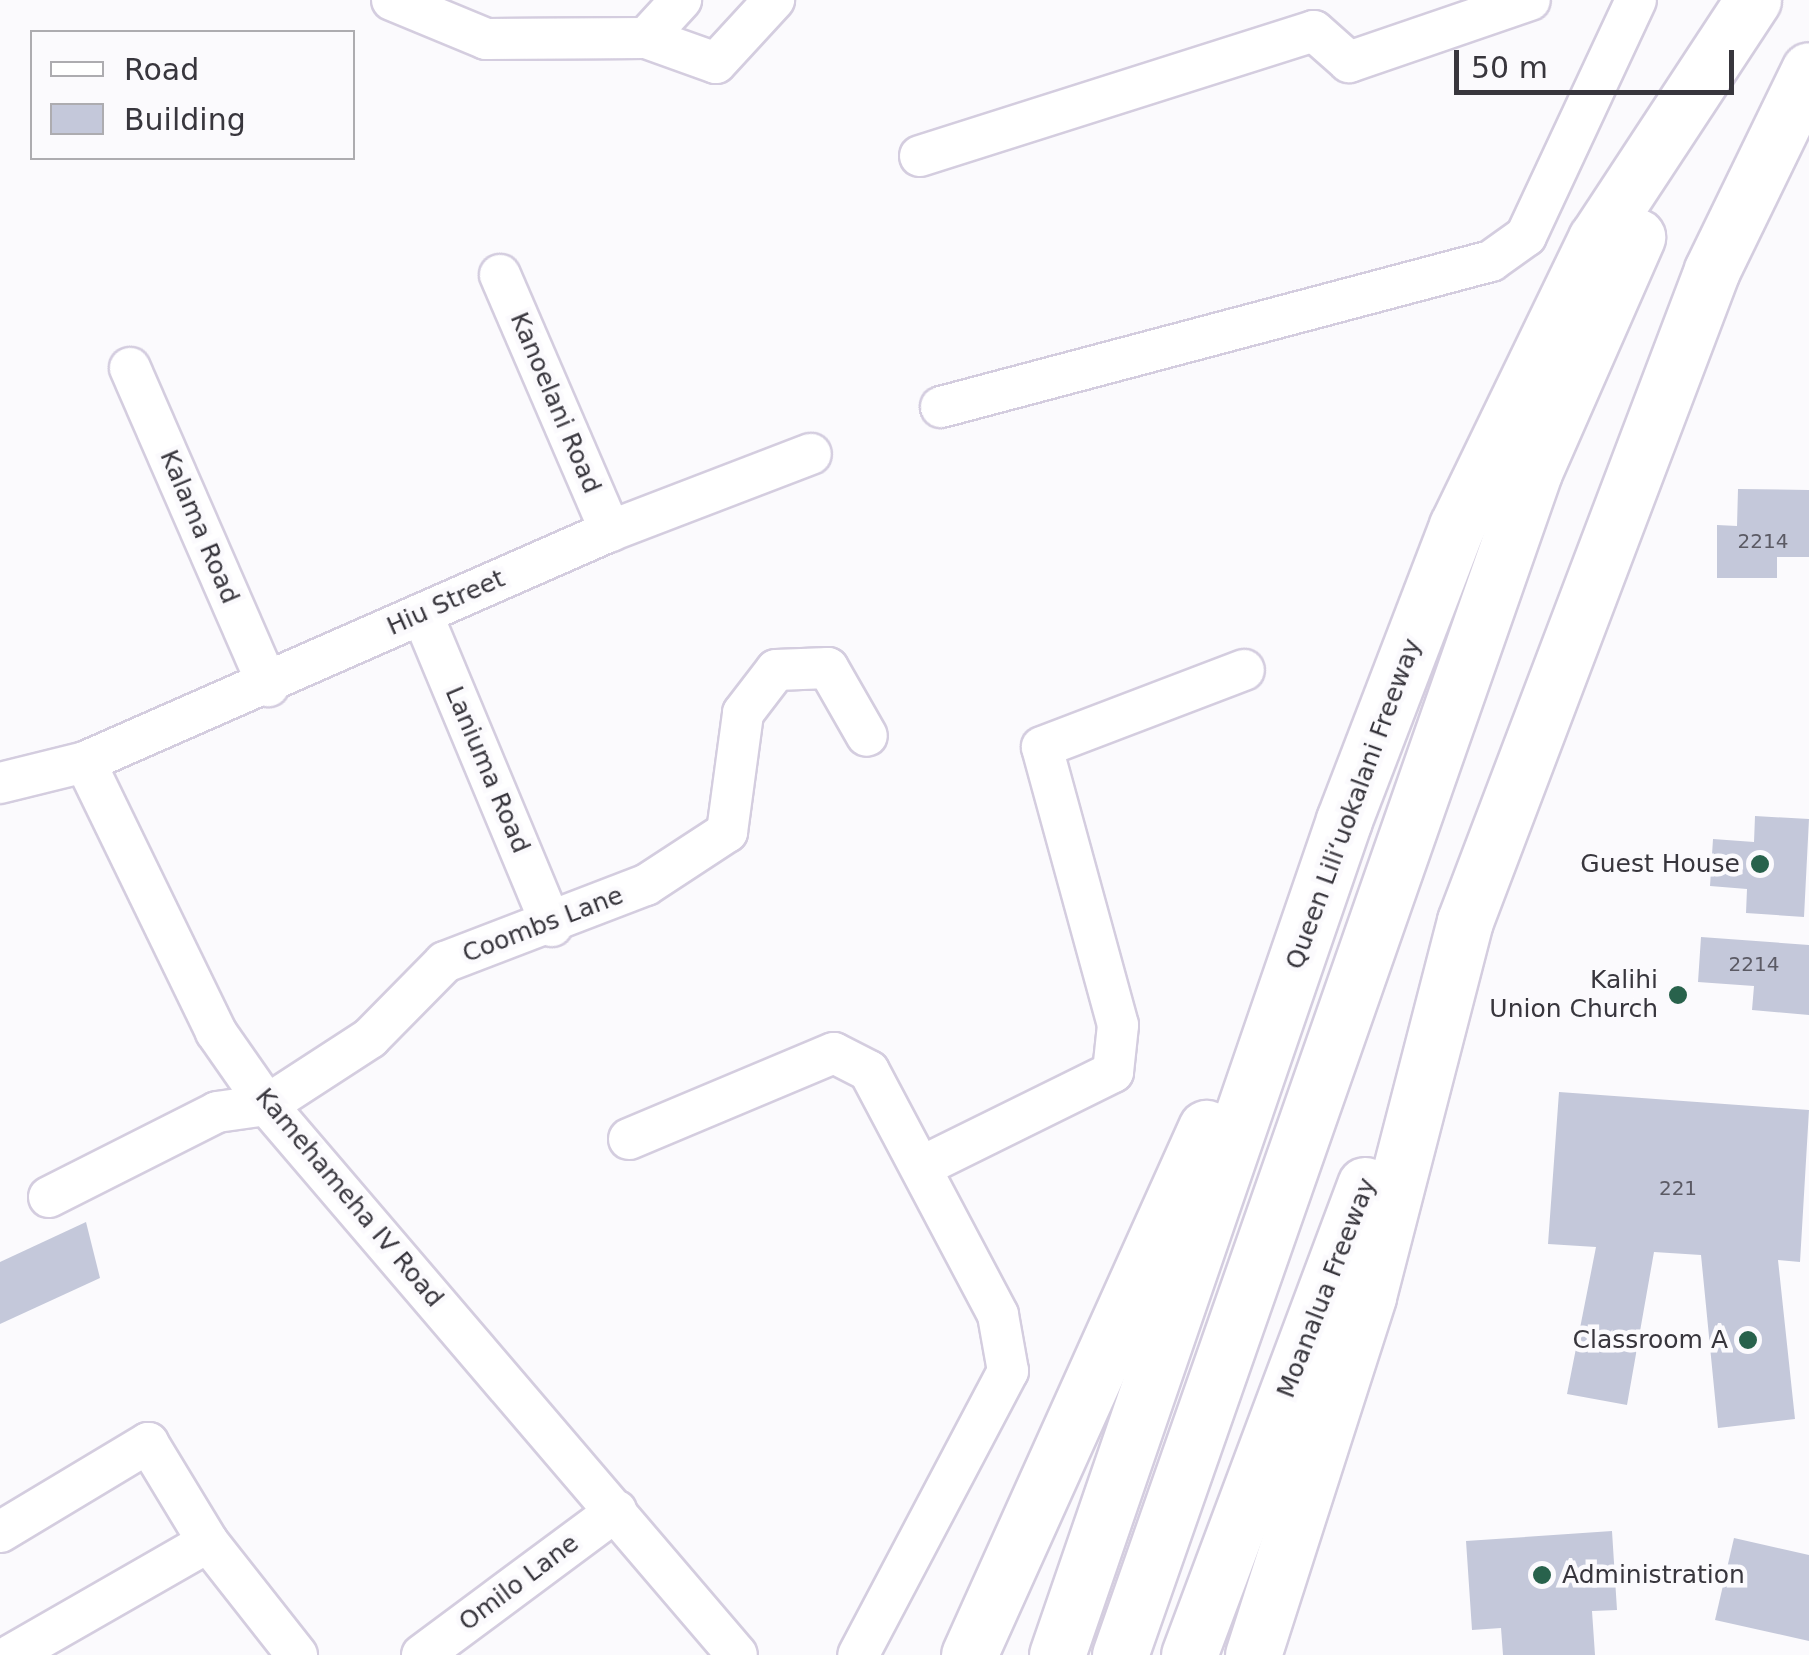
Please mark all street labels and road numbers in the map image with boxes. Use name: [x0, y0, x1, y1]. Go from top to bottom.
street label: Kanoelani Road: [503, 308, 607, 498]
street label: Kalama Road: [153, 446, 245, 608]
street label: Hiu Street: [383, 564, 509, 642]
street label: Queen Liliʻuokalani Freeway: [1280, 634, 1428, 974]
street label: Laniuma Road: [438, 682, 536, 858]
street label: Coombs Lane: [458, 881, 628, 969]
street label: Kamehameha IV Road: [249, 1083, 449, 1313]
street label: Moanalua Freeway: [1271, 1174, 1383, 1402]
street label: Omilo Lane: [453, 1528, 585, 1638]

